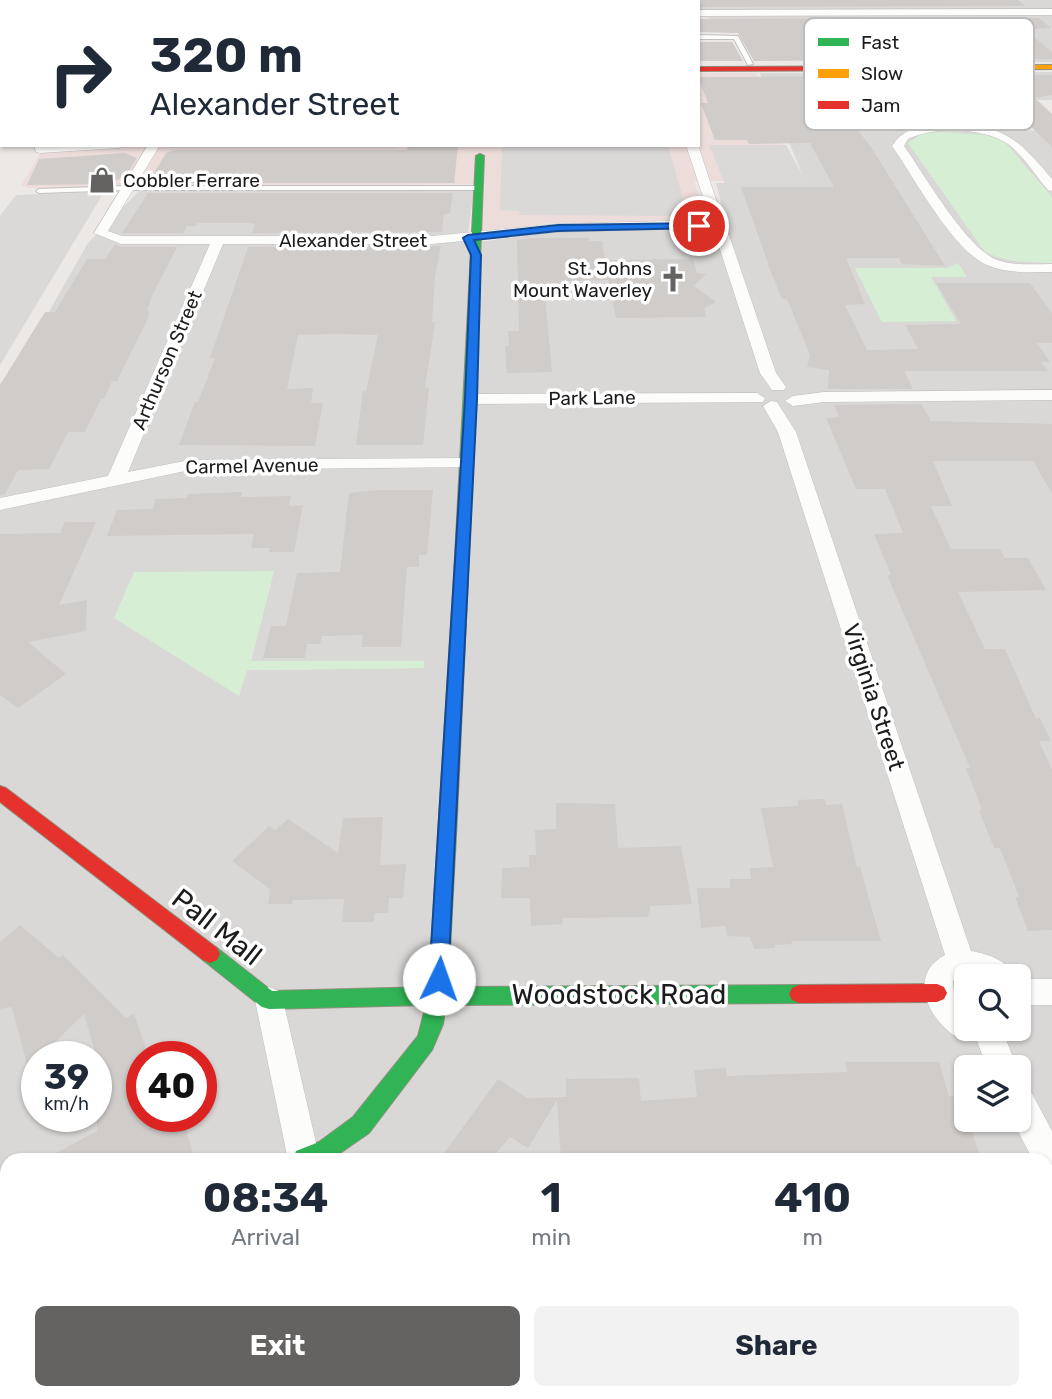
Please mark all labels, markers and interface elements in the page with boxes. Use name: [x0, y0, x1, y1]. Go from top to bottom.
legend: [804, 18, 1034, 130]
text: 320 m: [150, 26, 303, 84]
icon: right: [35, 28, 126, 119]
text: Fast: [861, 31, 900, 54]
text: Slow: [861, 62, 903, 85]
text: Alexander Street: [150, 85, 400, 123]
text: Jam: [861, 94, 900, 117]
shop icon: Cobbler Ferrare: [87, 165, 117, 195]
place label: Cobbler Ferrare: [123, 169, 260, 192]
pin: [669, 196, 729, 256]
icon: arrive: [680, 207, 718, 245]
street label: Alexander Street: [279, 229, 428, 252]
place label: St. Johns Mount Waverley: [513, 257, 652, 302]
church icon: St. Johns Mount Waverley: [658, 264, 688, 294]
street label: Arthurson Street: [127, 286, 207, 433]
street label: Park Lane: [548, 386, 636, 410]
street label: Carmel Avenue: [185, 453, 319, 479]
street label: Virginia Street: [837, 620, 911, 774]
street label: Pall Mall: [165, 882, 269, 972]
position arrow: [402, 942, 476, 1016]
map controls: [954, 964, 1031, 1132]
button: search: [954, 964, 1031, 1041]
street label: Woodstock Road: [512, 978, 726, 1011]
speed limit sign: 40: [126, 1041, 217, 1132]
button: layers: [954, 1055, 1031, 1132]
text: 39: [44, 1056, 89, 1098]
text: km/h: [44, 1093, 89, 1115]
text: 08:34: [203, 1173, 328, 1223]
text: 1: [541, 1173, 562, 1223]
text: 410: [774, 1173, 851, 1223]
text: Arrival: [231, 1223, 300, 1251]
text: min: [531, 1223, 571, 1251]
text: m: [802, 1223, 823, 1251]
button: Exit: [35, 1306, 520, 1386]
button: Share: [534, 1306, 1019, 1386]

